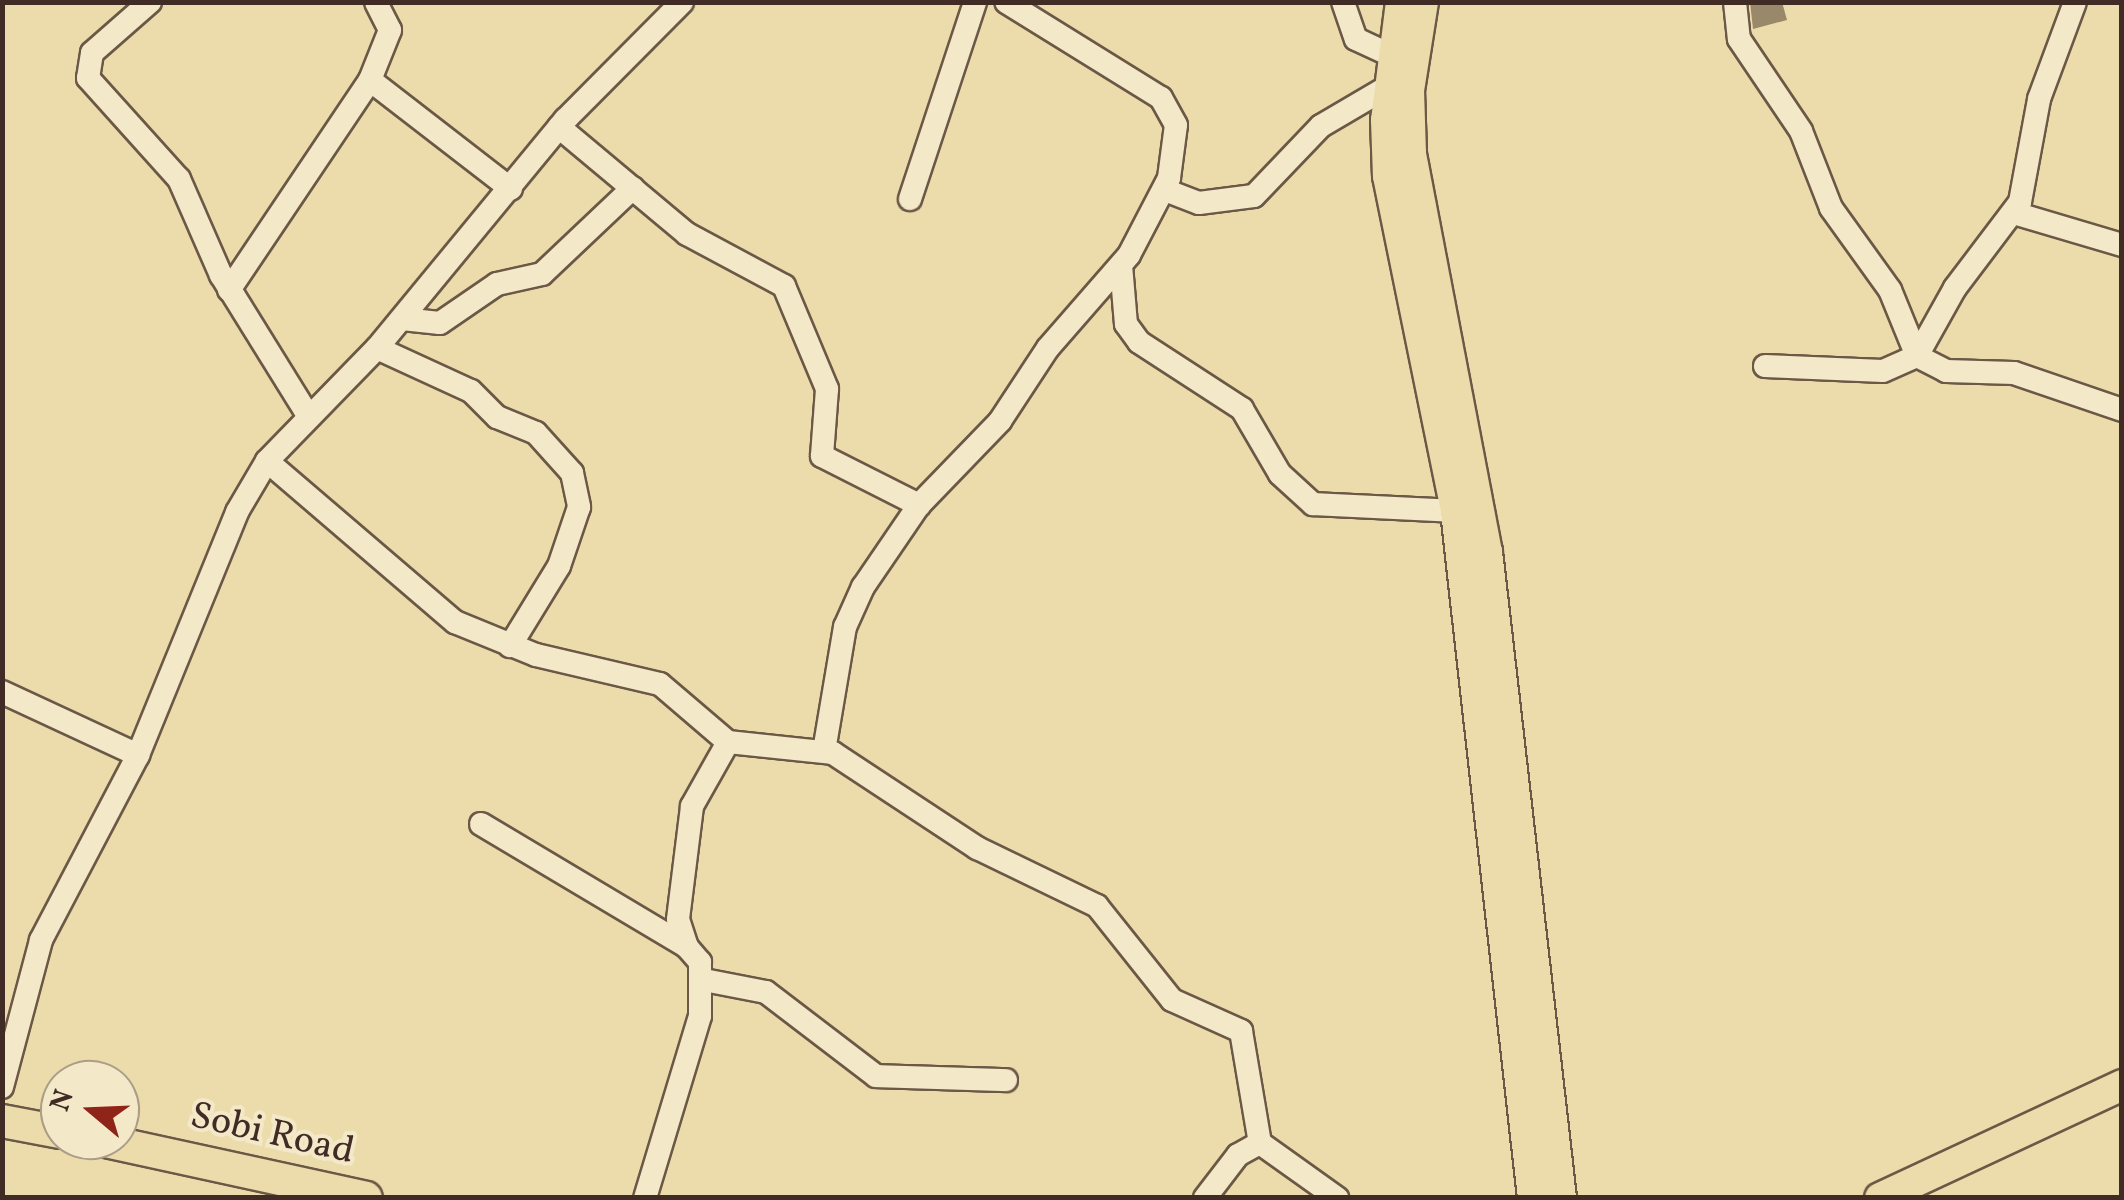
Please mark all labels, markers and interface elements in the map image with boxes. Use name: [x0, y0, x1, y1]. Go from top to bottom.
north arrow: [40, 1060, 140, 1160]
text: N: [41, 1085, 85, 1117]
street label: Sobi Road: [186, 1094, 358, 1176]

